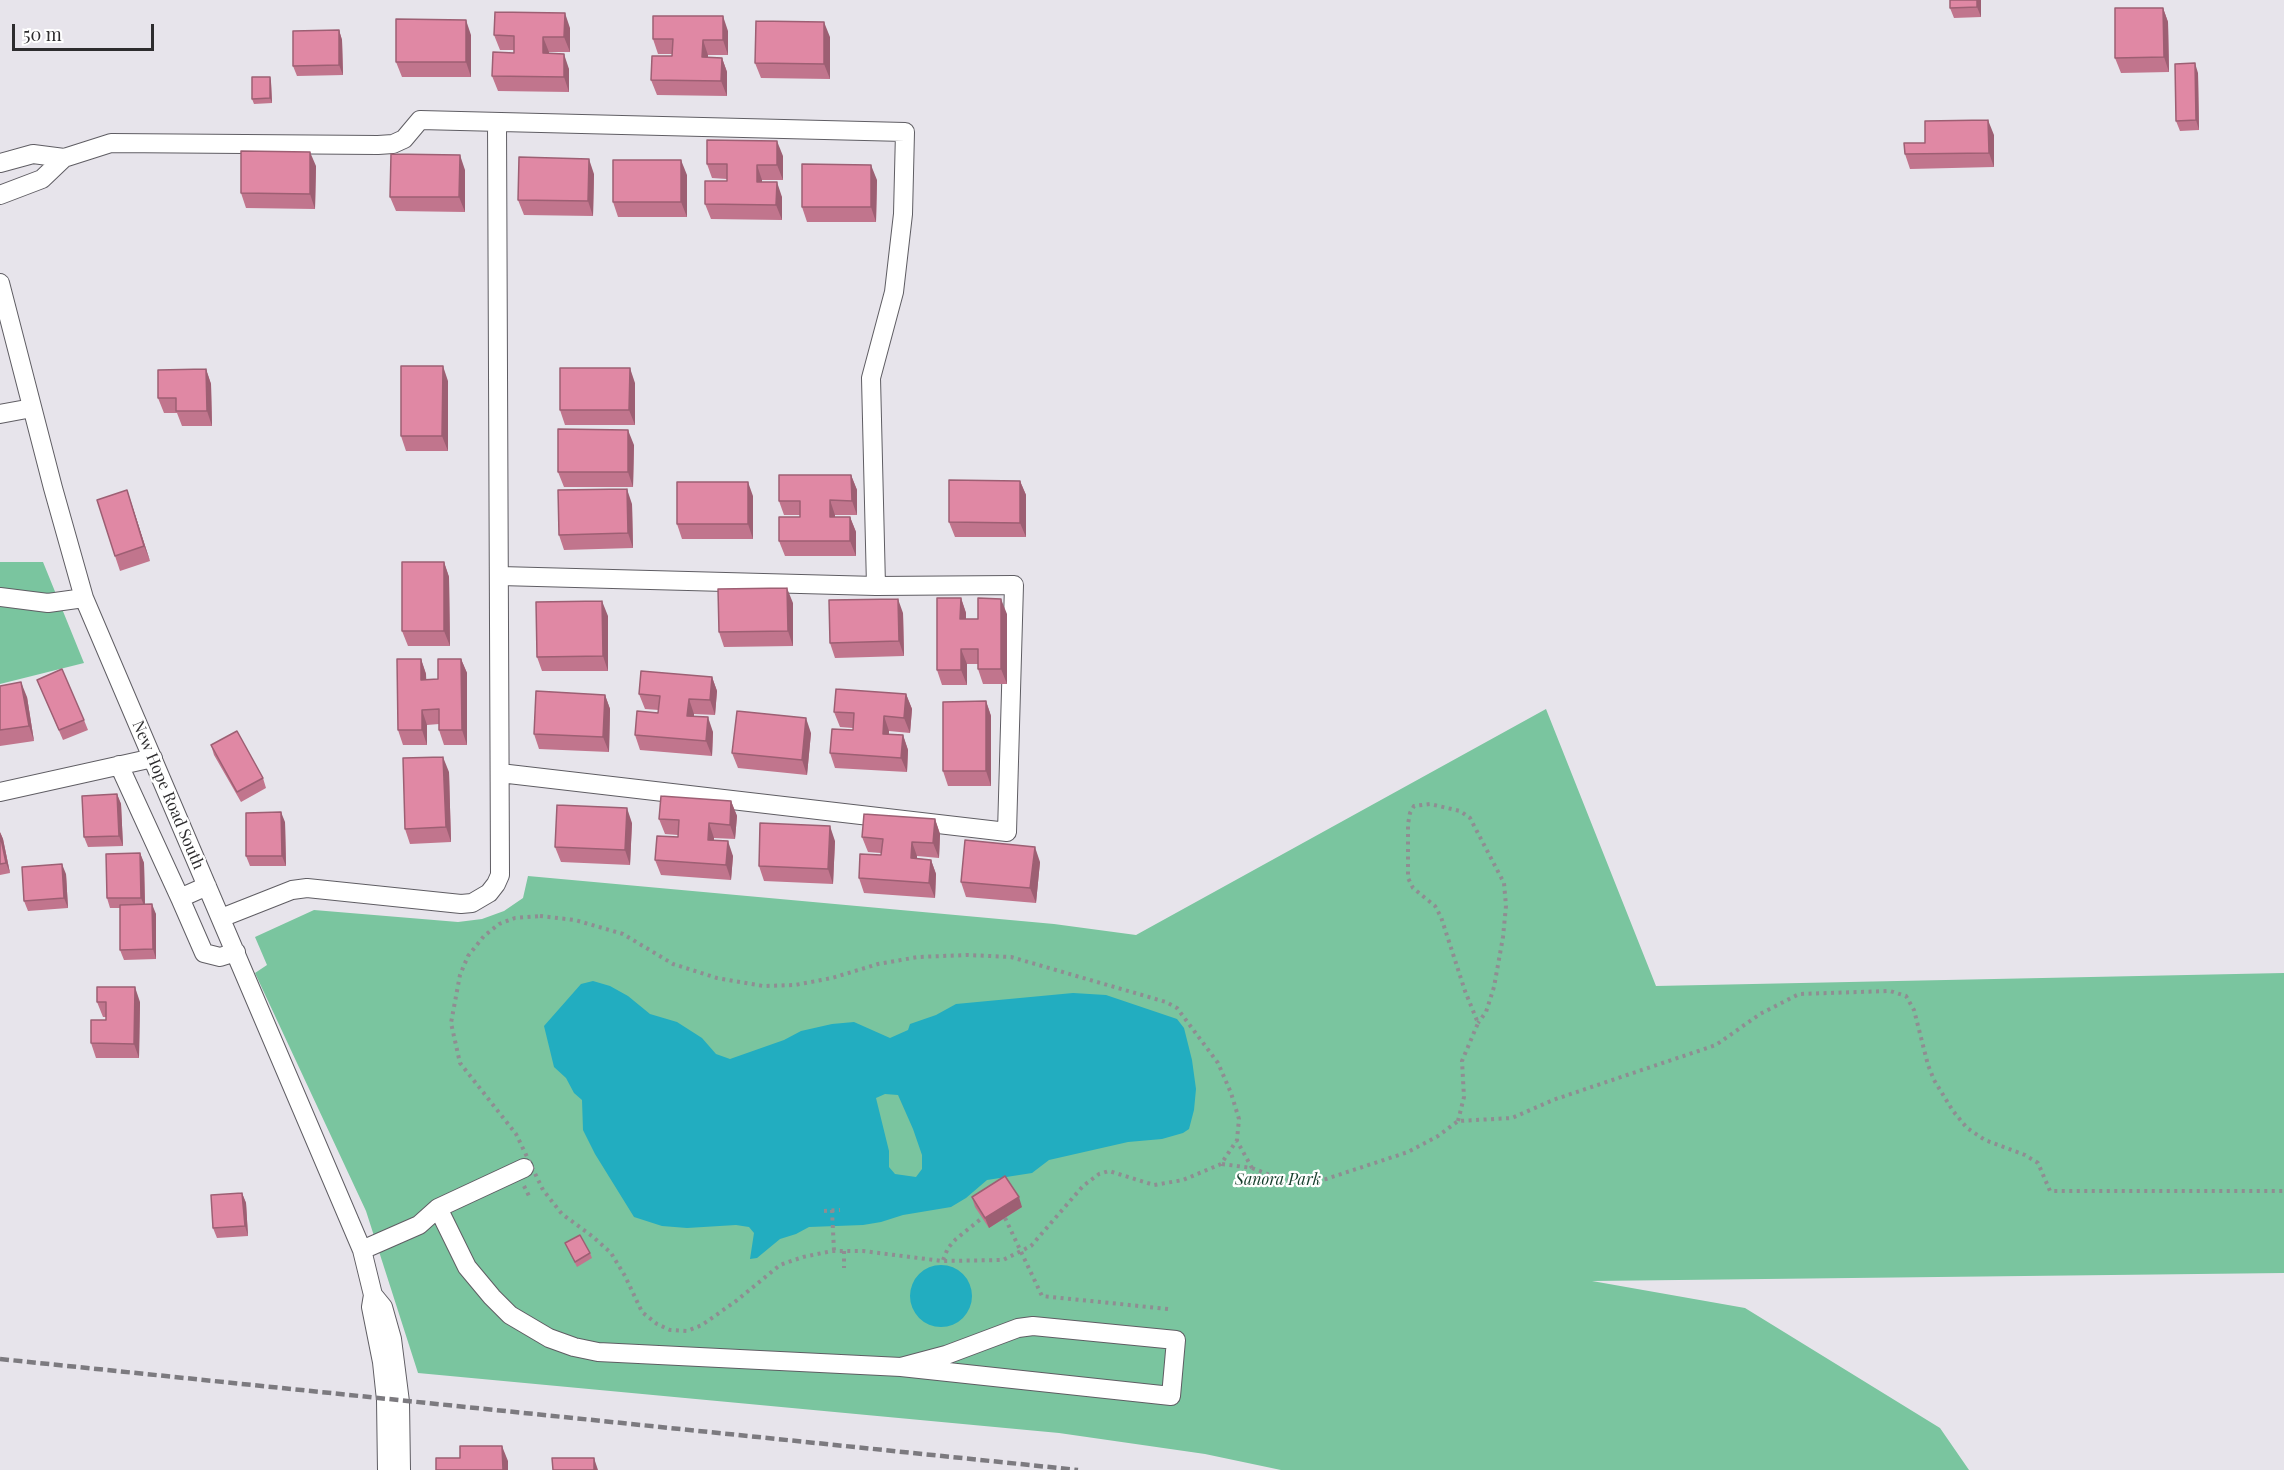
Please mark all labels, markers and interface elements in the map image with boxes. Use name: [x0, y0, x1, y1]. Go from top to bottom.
scale bar: [15, 12, 158, 50]
text: 50 m: [23, 22, 62, 46]
street label: New Hope Road South: [128, 718, 208, 872]
park label: Sanora Park: [1235, 1170, 1321, 1190]

